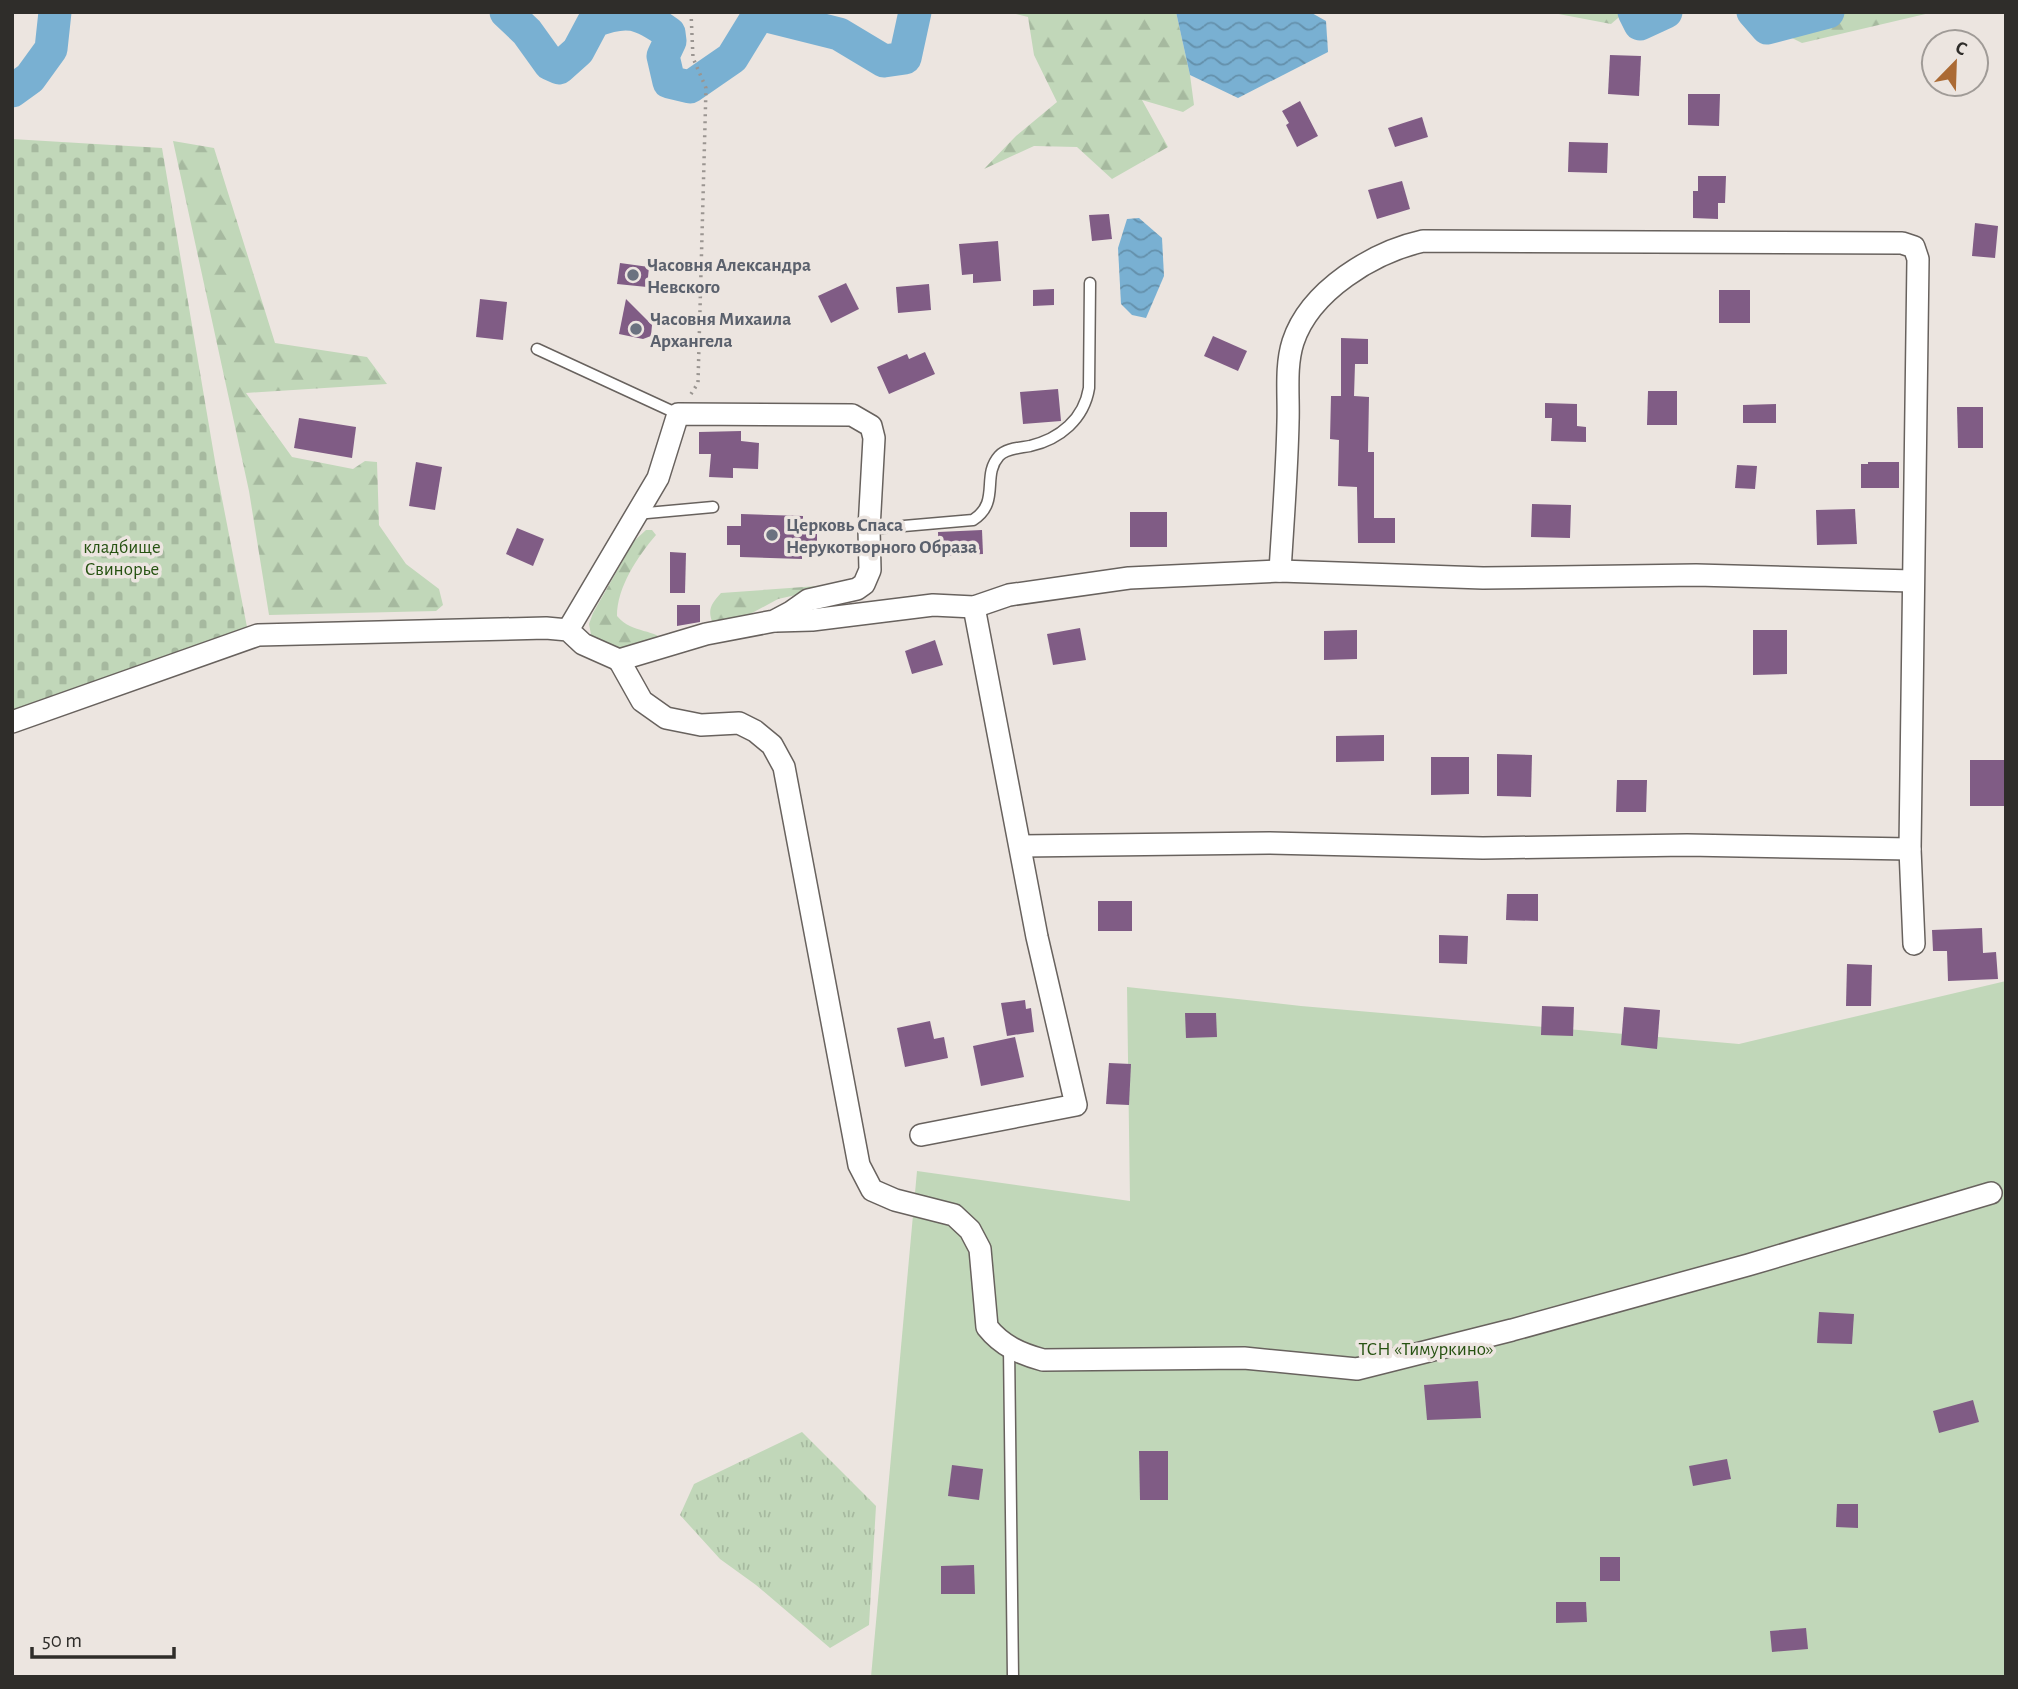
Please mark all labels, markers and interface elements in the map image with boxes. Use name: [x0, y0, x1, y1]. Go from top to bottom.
north arrow: [1920, 28, 1990, 98]
text: С: [1953, 38, 1970, 60]
place label: Часовня Александра Невского: [647, 256, 811, 297]
marker: Часовня Александра Невского: [625, 267, 641, 283]
place label: Часовня Михаила Архангела: [650, 310, 791, 351]
marker: Часовня Михаила Архангела: [628, 321, 644, 337]
place label: Церковь Спаса Нерукотворного Образа: [786, 516, 977, 557]
marker: Церковь Спаса Нерукотворного Образа: [764, 527, 780, 543]
park label: кладбище Свинорье: [83, 538, 161, 579]
park label: ТСН «Тимуркино»: [1358, 1340, 1494, 1359]
scale bar: [32, 1616, 173, 1660]
text: 50 m: [42, 1630, 82, 1651]

